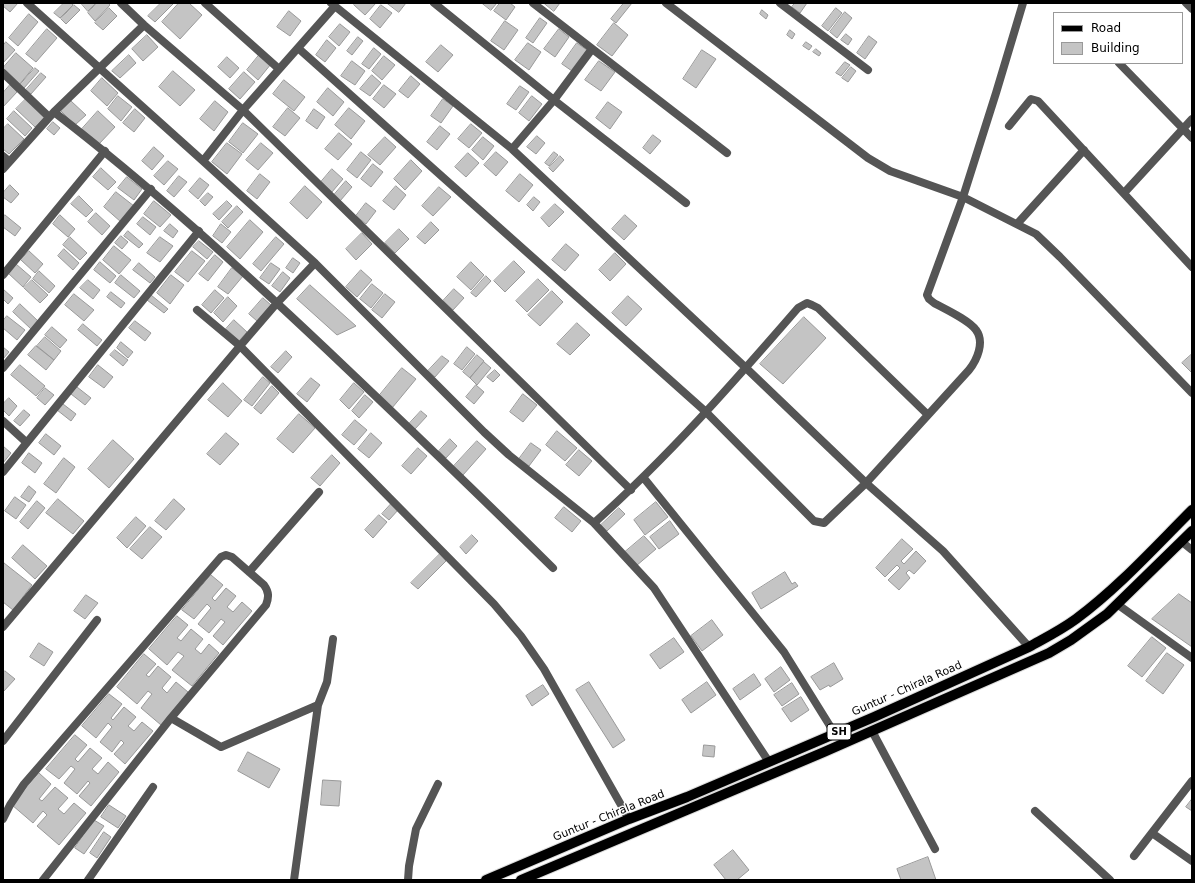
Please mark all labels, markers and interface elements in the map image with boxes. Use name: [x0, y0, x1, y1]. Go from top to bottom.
legend: [1053, 12, 1183, 64]
text: Road: [1091, 21, 1121, 35]
text: Building: [1091, 41, 1140, 55]
street label: Guntur - Chirala Road: [850, 659, 964, 719]
road number: SH: [827, 724, 851, 740]
street label: Guntur - Chirala Road: [551, 788, 667, 844]

